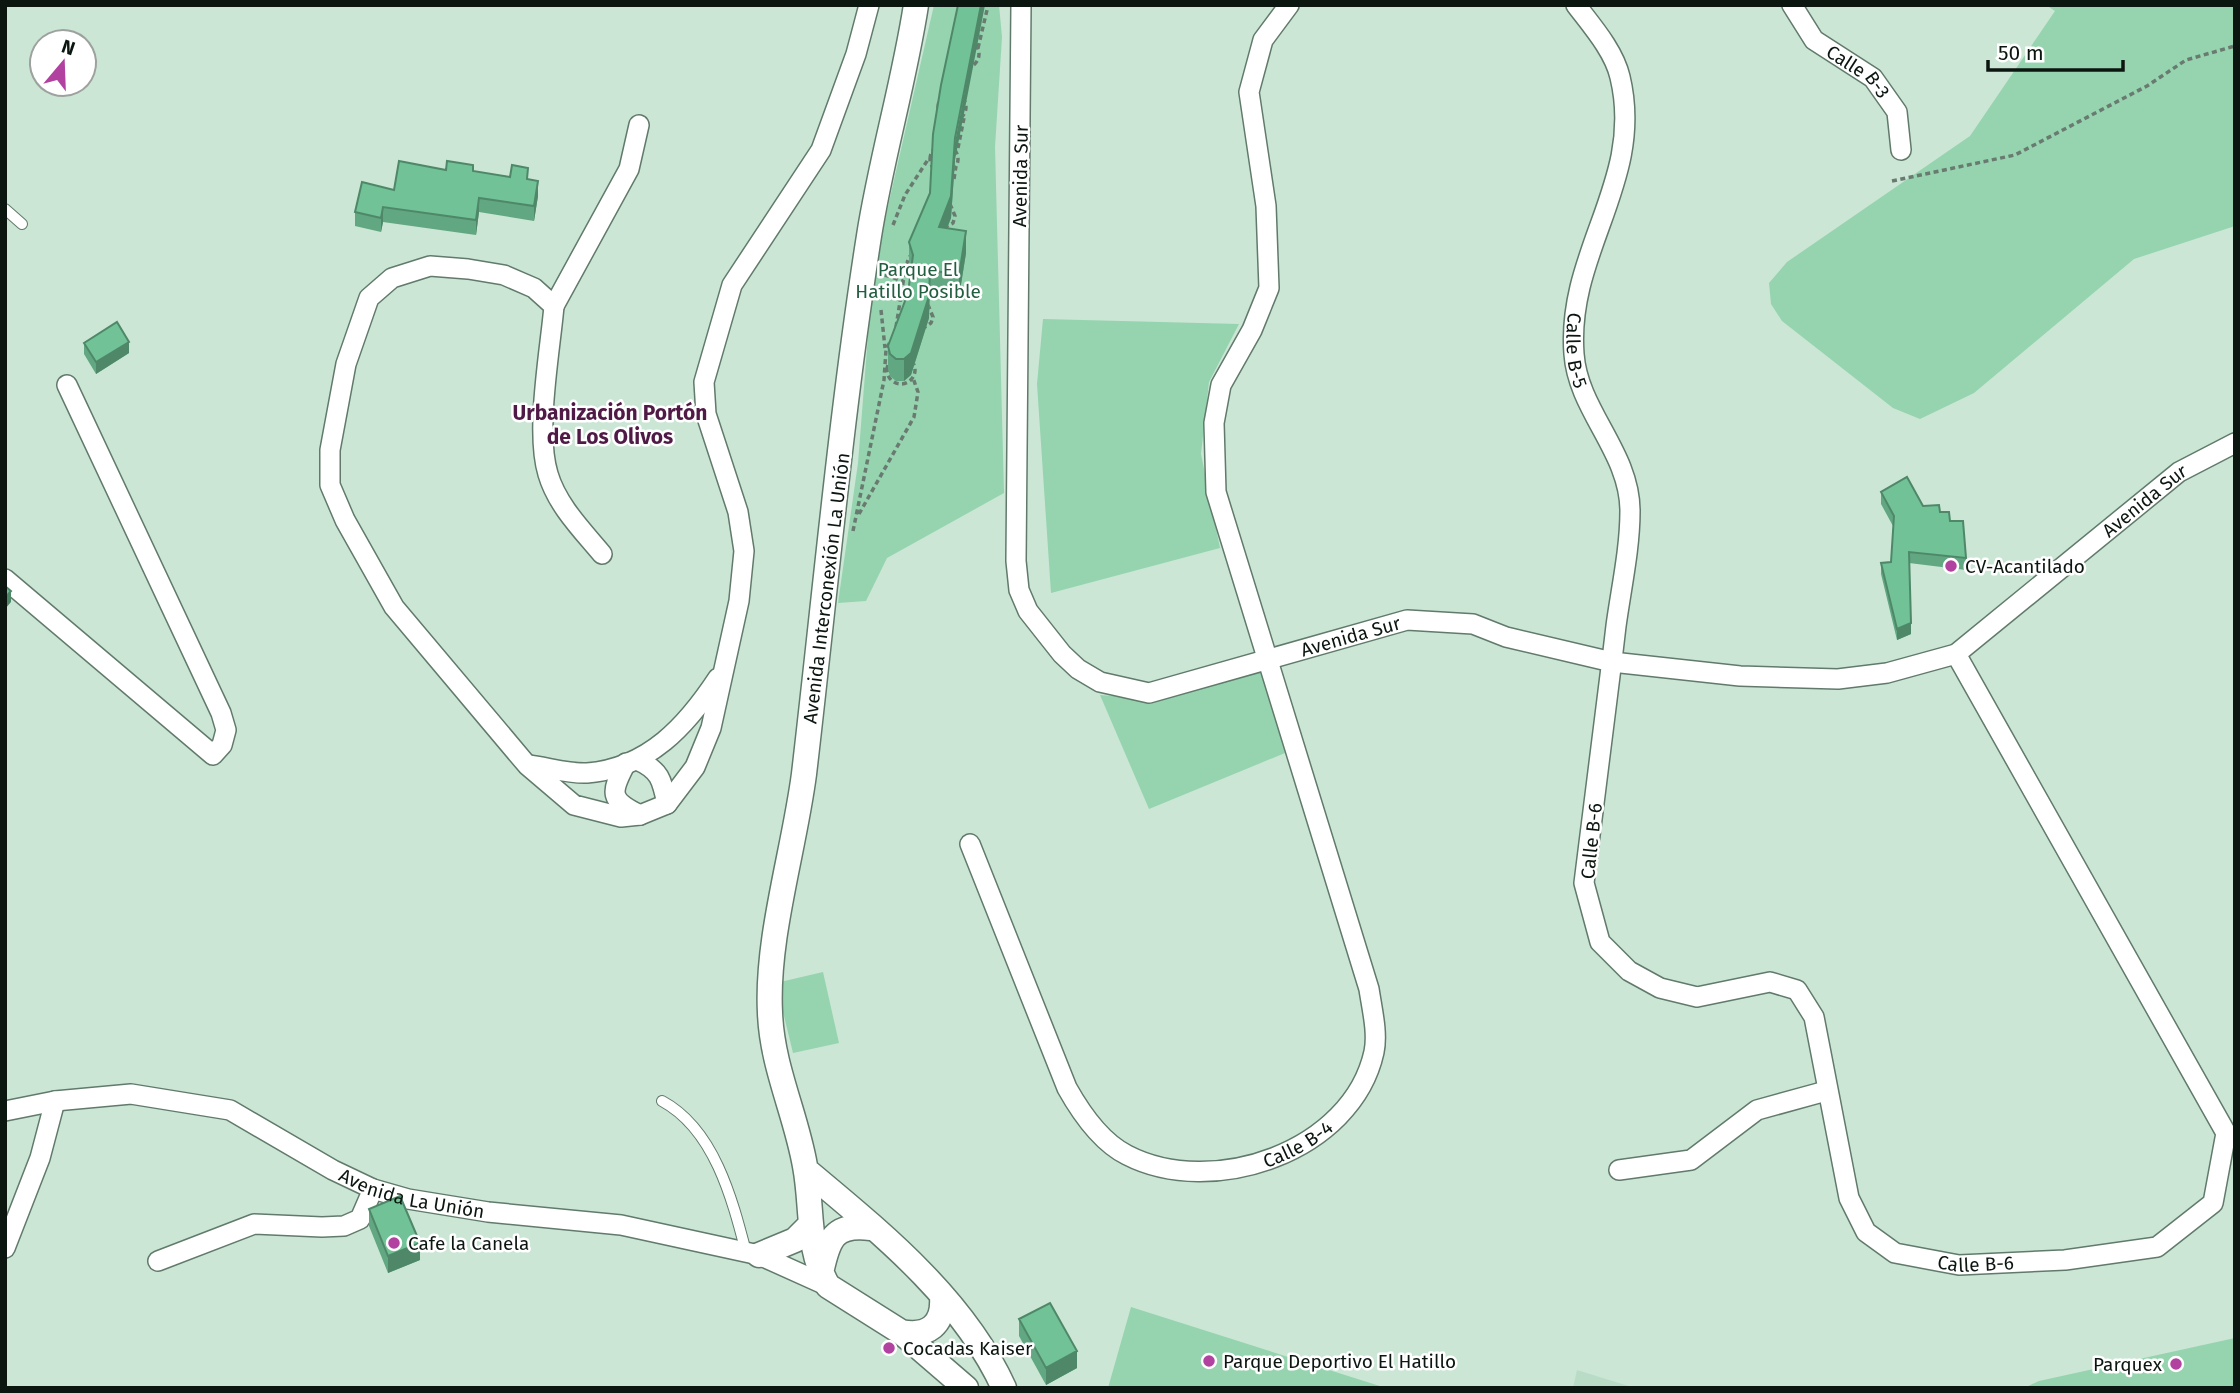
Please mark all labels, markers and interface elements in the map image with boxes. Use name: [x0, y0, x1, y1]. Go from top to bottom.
north arrow: [28, 28, 98, 98]
scale bar: [1988, 28, 2123, 72]
text: N: [59, 34, 78, 60]
street label: Calle B-3: [1822, 40, 1895, 103]
text: 50 m: [1998, 40, 2044, 66]
street label: Avenida Sur: [1008, 124, 1033, 227]
park label: Parque El Hatillo Posible: [855, 258, 981, 303]
street label: Calle B-5: [1561, 311, 1592, 391]
district label: Urbanización Portón de Los Olivos: [513, 400, 707, 450]
street label: Avenida Interconexión La Unión: [798, 451, 855, 725]
street label: Avenida Sur: [2098, 459, 2191, 542]
place label: CV-Acantilado: [1965, 555, 2085, 578]
marker: CV-Acantilado: [1943, 558, 1959, 574]
street label: Avenida Sur: [1298, 611, 1404, 661]
street label: Calle B-6: [1576, 802, 1607, 880]
street label: Calle B-4: [1260, 1116, 1337, 1173]
street label: Avenida La Unión: [335, 1164, 486, 1223]
place label: Cafe la Canela: [408, 1232, 529, 1255]
marker: Cafe la Canela: [386, 1235, 402, 1251]
street label: Calle B-6: [1936, 1250, 2014, 1277]
place label: Cocadas Kaiser: [903, 1337, 1033, 1360]
marker: Cocadas Kaiser: [881, 1340, 897, 1356]
place label: Parque Deportivo El Hatillo: [1223, 1350, 1456, 1373]
marker: Parque Deportivo El Hatillo: [1201, 1353, 1217, 1369]
place label: Parquex: [2093, 1353, 2163, 1376]
marker: Parquex: [2168, 1356, 2184, 1372]

